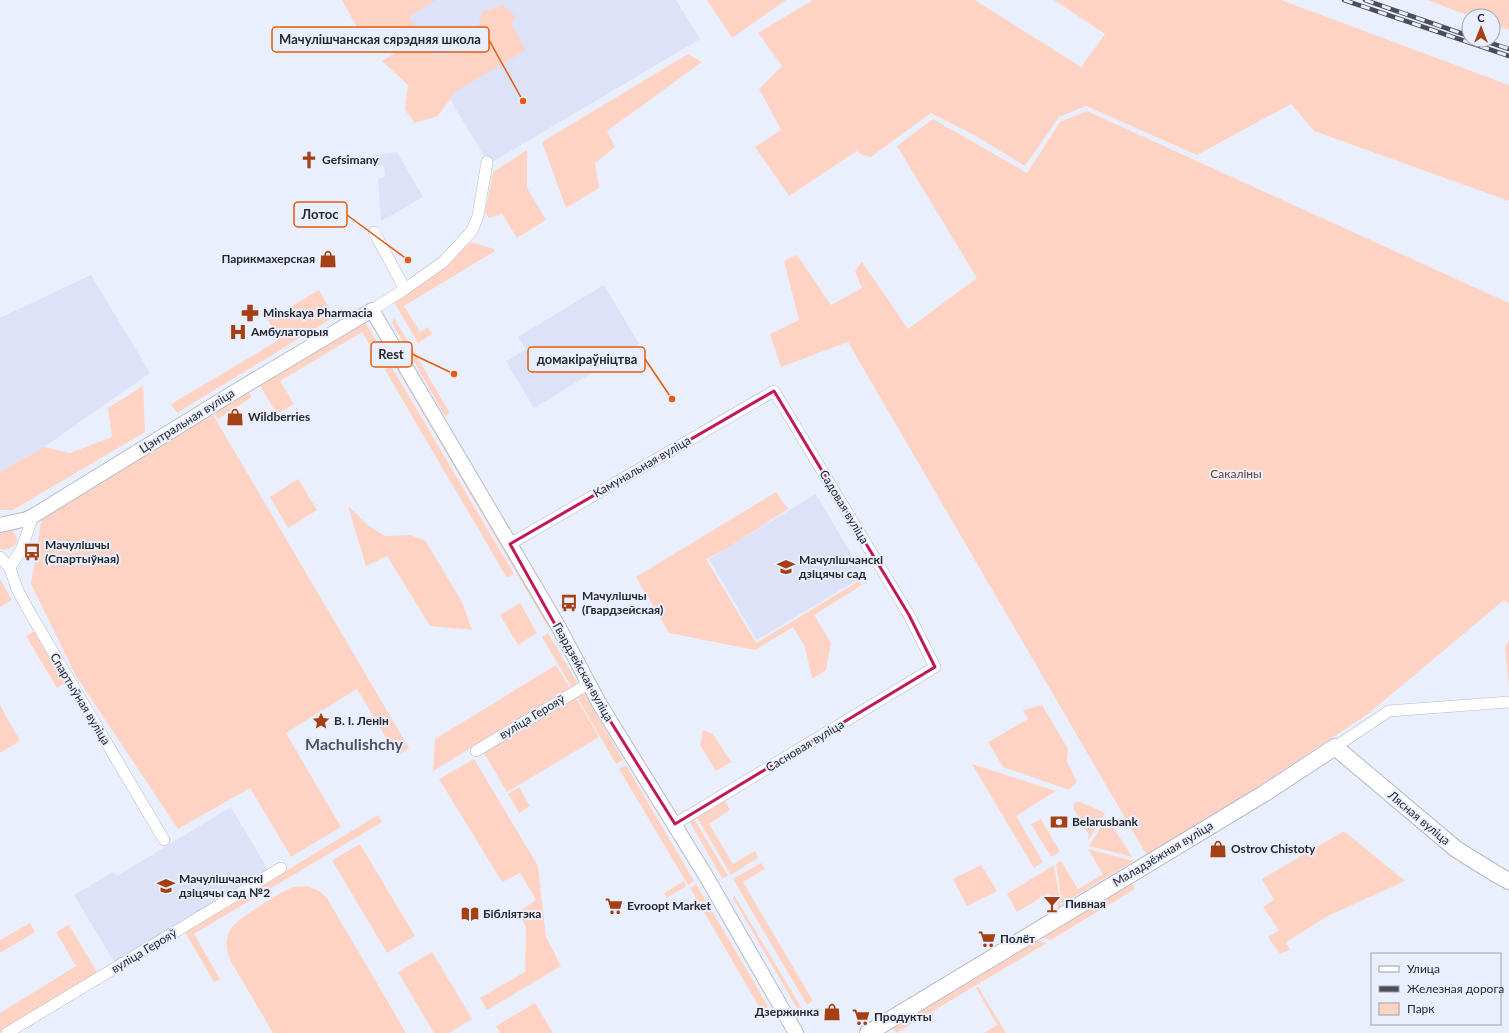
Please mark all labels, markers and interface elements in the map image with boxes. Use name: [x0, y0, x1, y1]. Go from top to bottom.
north arrow: [1461, 8, 1501, 48]
text: С: [1477, 11, 1485, 24]
callout: Мачулішчанская сярэдняя школа: [272, 27, 489, 52]
text: Мачулішчанская сярэдняя школа: [279, 31, 481, 47]
church icon: Gefsimany: [299, 150, 319, 170]
place label: Gefsimany: [322, 152, 379, 167]
callout: Лотос: [294, 202, 347, 227]
text: Лотос: [301, 206, 339, 222]
shop icon: Парикмахерская: [318, 249, 338, 269]
place label: Парикмахерская: [221, 251, 315, 266]
pharmacy icon: Minskaya Pharmacia: [240, 303, 260, 323]
place label: Minskaya Pharmacia: [263, 305, 373, 320]
hospital icon: Амбулаторыя: [228, 322, 248, 342]
place label: Амбулаторыя: [250, 324, 328, 339]
callout: Rest: [371, 342, 412, 367]
text: Rest: [378, 346, 404, 362]
callout: домакіраўніцтва: [528, 347, 645, 372]
text: домакіраўніцтва: [537, 351, 637, 367]
street label: Цэнтральная вуліца: [136, 385, 237, 456]
shop icon: Wildberries: [225, 407, 245, 427]
place label: Wildberries: [248, 409, 310, 424]
street label: Камунальная вуліца: [590, 432, 693, 501]
park label: Сакаліны: [1210, 466, 1262, 481]
street label: Садовая вуліца: [816, 467, 872, 546]
place label: Мачулішчы (Спартыўная): [45, 537, 119, 566]
bus stop icon: Мачулішчы (Спартыўная): [22, 542, 42, 562]
place label: Мачулішчанскі дзіцячы сад: [799, 552, 883, 581]
school or university icon: Мачулішчанскі дзіцячы сад: [776, 557, 796, 577]
place label: Мачулішчы (Гвардзейская): [582, 588, 663, 617]
bus stop icon: Мачулішчы (Гвардзейская): [559, 593, 579, 613]
street label: Гвардзейская вуліца: [550, 620, 617, 724]
street label: Спартыўная вуліца: [47, 650, 114, 747]
street label: вуліца Герояў: [496, 691, 568, 742]
place icon: В. І. Ленін: [311, 711, 331, 731]
place label: В. І. Ленін: [334, 713, 389, 728]
street label: Сасновая вуліца: [763, 716, 847, 775]
district label: Machulishchy: [305, 734, 403, 753]
street label: Лясная вуліца: [1384, 787, 1453, 848]
bank icon: Belarusbank: [1049, 812, 1069, 832]
place label: Belarusbank: [1072, 814, 1138, 829]
street label: Маладзёжная вуліца: [1110, 818, 1216, 890]
shop icon: Ostrov Chistoty: [1208, 839, 1228, 859]
place label: Ostrov Chistoty: [1231, 841, 1316, 856]
place label: Мачулішчанскі дзіцячы сад №2: [179, 871, 270, 900]
school or university icon: Мачулішчанскі дзіцячы сад №2: [156, 876, 176, 896]
bar icon: Пивная: [1042, 894, 1062, 914]
supermarket icon: Evroopt Market: [604, 896, 624, 916]
place label: Пивная: [1065, 896, 1106, 911]
place label: Evroopt Market: [627, 898, 711, 913]
library icon: Бібліятэка: [460, 904, 480, 924]
place label: Бібліятэка: [483, 906, 541, 921]
street label: вуліца Герояў: [108, 925, 180, 976]
supermarket icon: Полёт: [977, 929, 997, 949]
place label: Полёт: [1000, 931, 1036, 946]
legend: [1371, 953, 1501, 1025]
text: Улица: [1407, 961, 1440, 976]
text: Железная дорога: [1407, 981, 1504, 996]
text: Парк: [1407, 1001, 1435, 1016]
shop icon: Дзержинка: [822, 1002, 842, 1022]
place label: Дзержинка: [755, 1004, 819, 1019]
supermarket icon: Продукты: [851, 1007, 871, 1027]
place label: Продукты: [874, 1009, 932, 1024]

